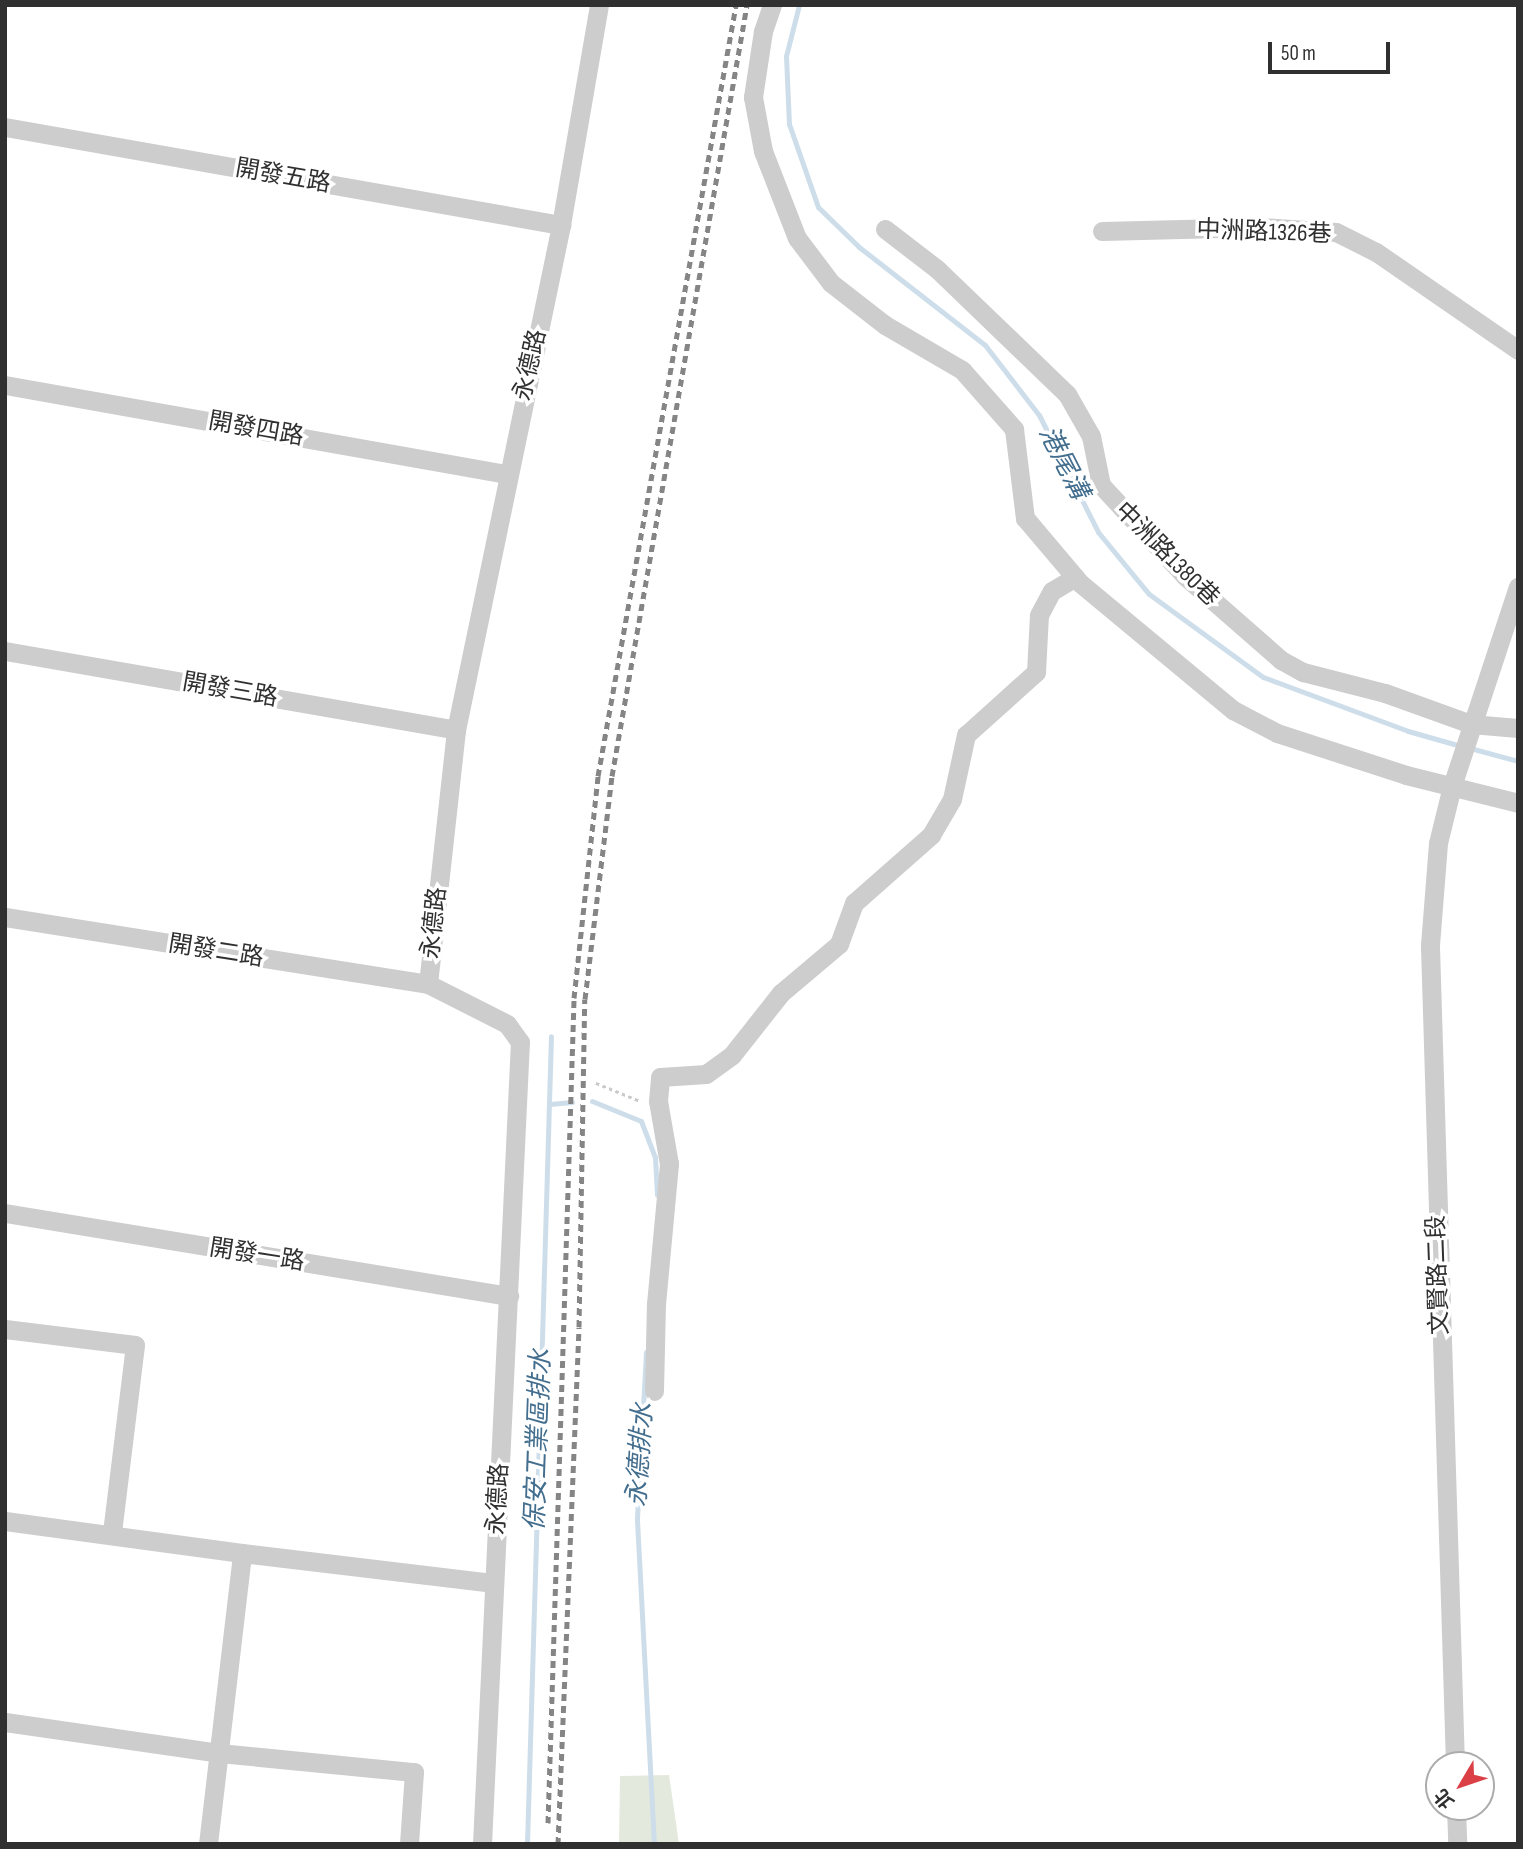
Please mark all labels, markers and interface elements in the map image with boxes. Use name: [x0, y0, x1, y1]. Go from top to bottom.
scale bar: [1271, 28, 1394, 72]
text: 50 m: [1281, 41, 1316, 66]
street label: 開發五路: [233, 153, 333, 199]
street label: 中洲路1326巷: [1196, 215, 1332, 249]
street label: 永德路: [508, 327, 552, 403]
street label: 開發四路: [206, 406, 306, 452]
water label: 港尾溝: [1031, 421, 1095, 505]
street label: 中洲路1380巷: [1109, 496, 1225, 612]
street label: 開發三路: [180, 667, 280, 713]
street label: 永德路: [416, 886, 452, 960]
street label: 開發二路: [166, 929, 266, 973]
street label: 文賢路二段: [1422, 1215, 1454, 1335]
street label: 開發一路: [207, 1233, 307, 1277]
water label: 保安工業區排水: [520, 1349, 558, 1531]
water label: 永德排水: [622, 1402, 660, 1508]
street label: 永德路: [482, 1462, 514, 1536]
north arrow: [1425, 1751, 1495, 1821]
text: 北: [1430, 1784, 1460, 1813]

